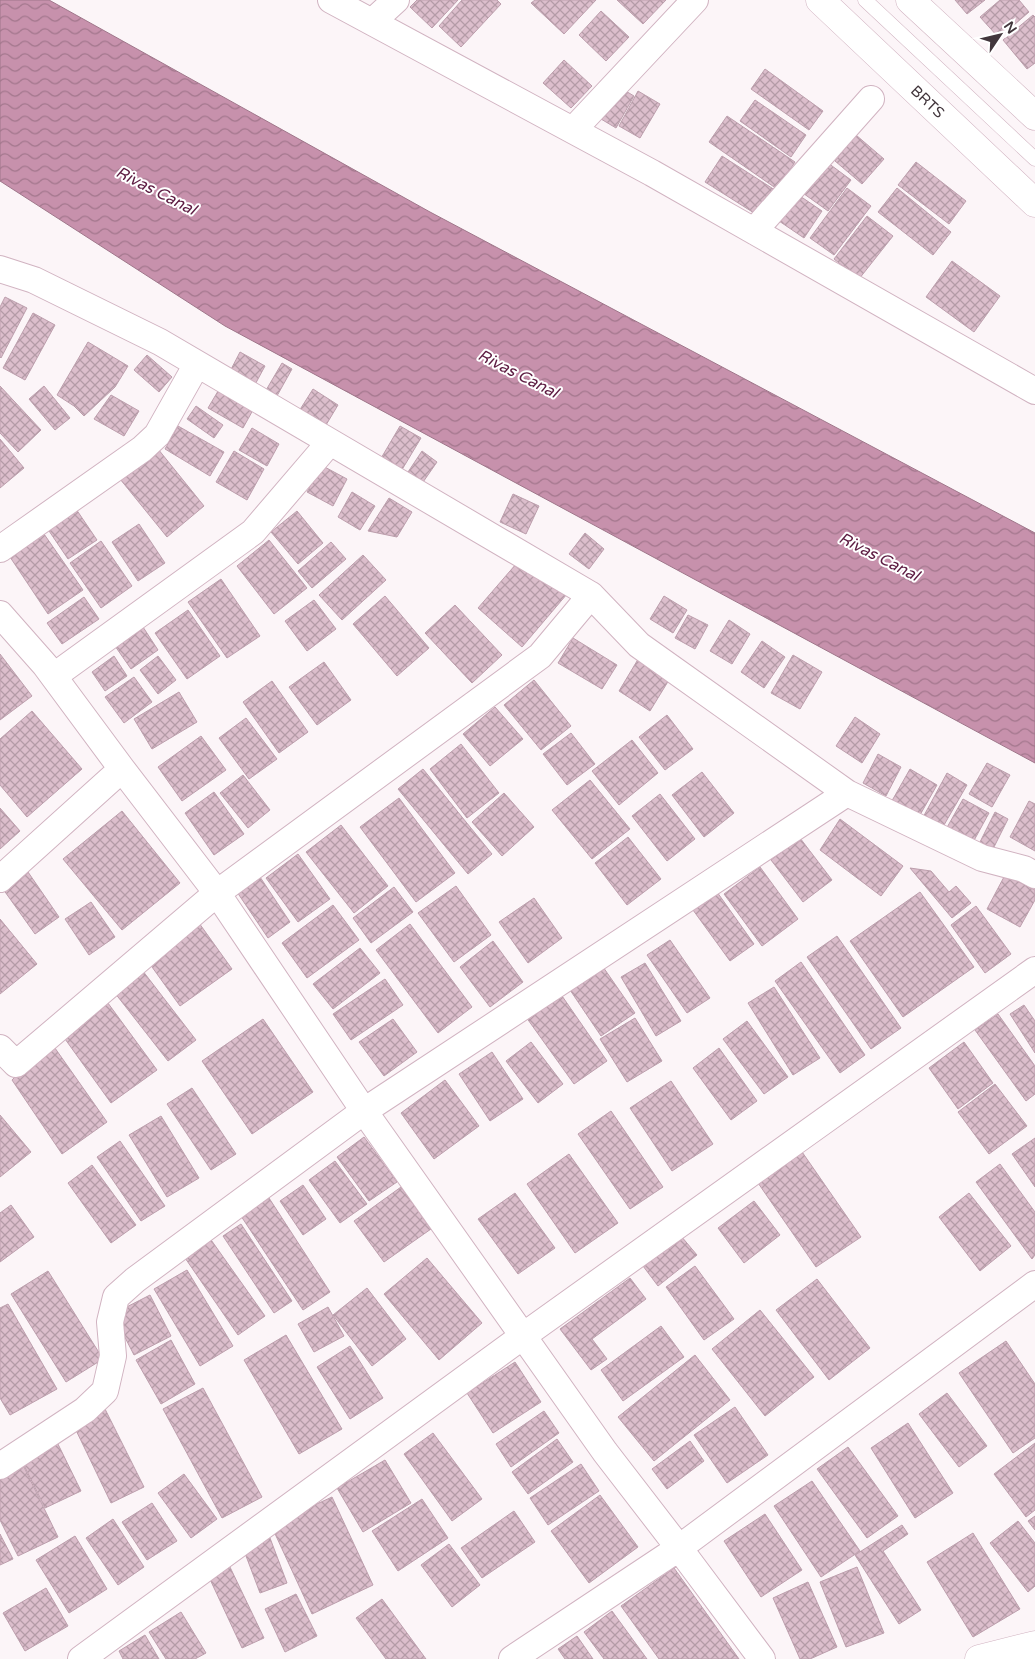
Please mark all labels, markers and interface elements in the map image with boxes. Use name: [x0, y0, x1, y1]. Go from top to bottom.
north arrow: [975, 10, 1025, 60]
text: N: [1000, 18, 1020, 37]
street label: BRTS: [907, 82, 948, 122]
water label: Rivas Canal: [113, 162, 201, 221]
water label: Rivas Canal: [475, 345, 563, 404]
water label: Rivas Canal: [836, 528, 924, 587]

